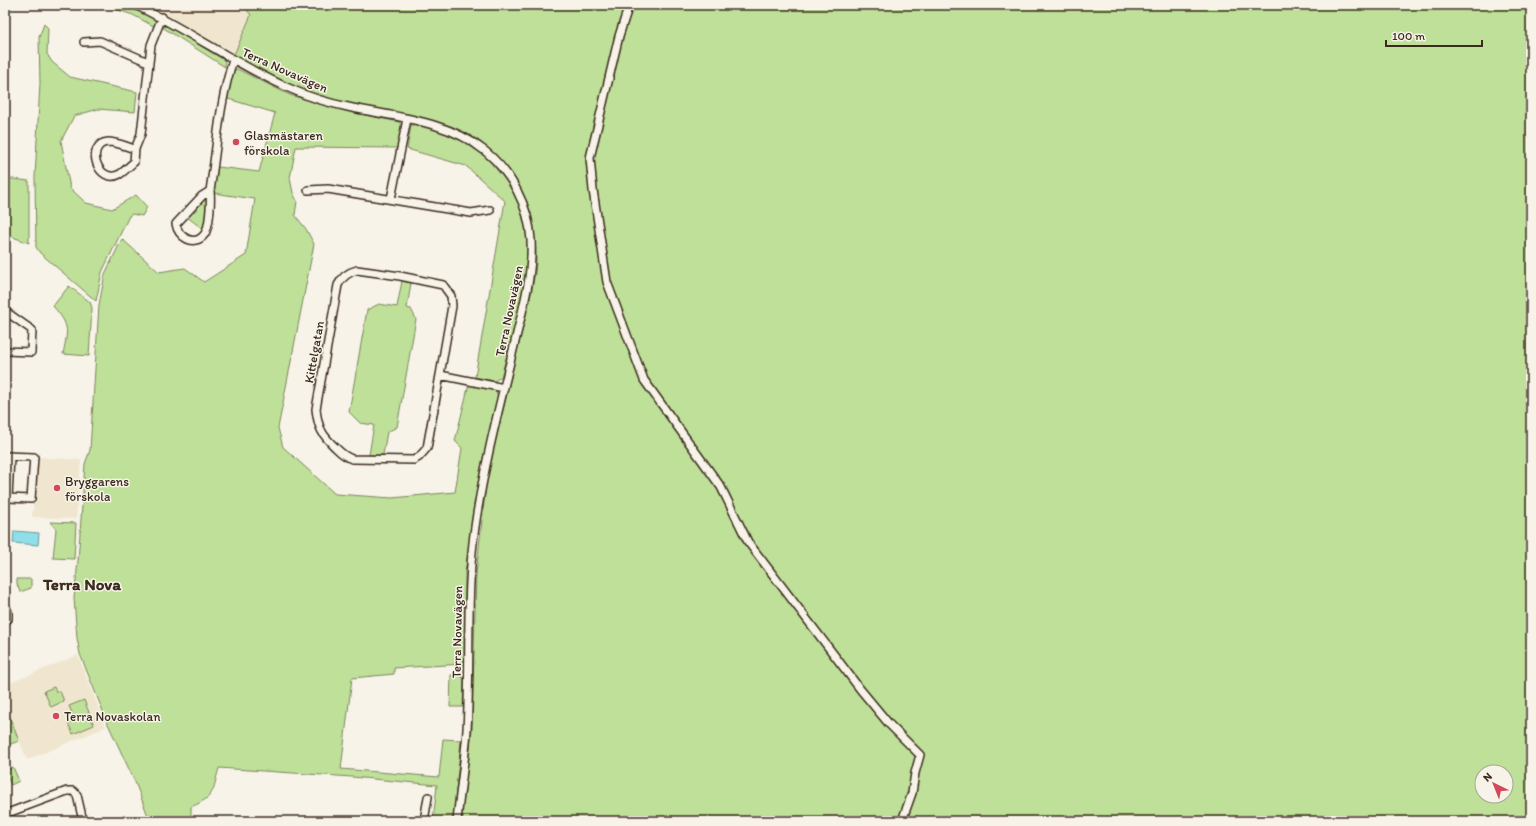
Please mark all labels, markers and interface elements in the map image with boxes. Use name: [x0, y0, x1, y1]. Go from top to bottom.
scale bar: [1386, 22, 1482, 48]
text: 100 m: [1392, 29, 1425, 43]
street label: Terra Novavägen: [240, 44, 331, 96]
place label: Glasmästaren förskola: [244, 128, 323, 158]
marker: Glasmästaren förskola: [231, 137, 241, 147]
street label: Terra Novavägen: [492, 264, 526, 358]
street label: Kittelgatan: [301, 319, 327, 384]
place label: Bryggarens förskola: [65, 474, 129, 504]
marker: Bryggarens förskola: [52, 483, 62, 493]
district label: Terra Nova: [42, 574, 121, 594]
street label: Terra Novavägen: [449, 585, 465, 678]
place label: Terra Novaskolan: [64, 709, 161, 724]
marker: Terra Novaskolan: [51, 711, 61, 721]
north arrow: [1474, 764, 1514, 804]
text: N: [1480, 770, 1495, 784]

